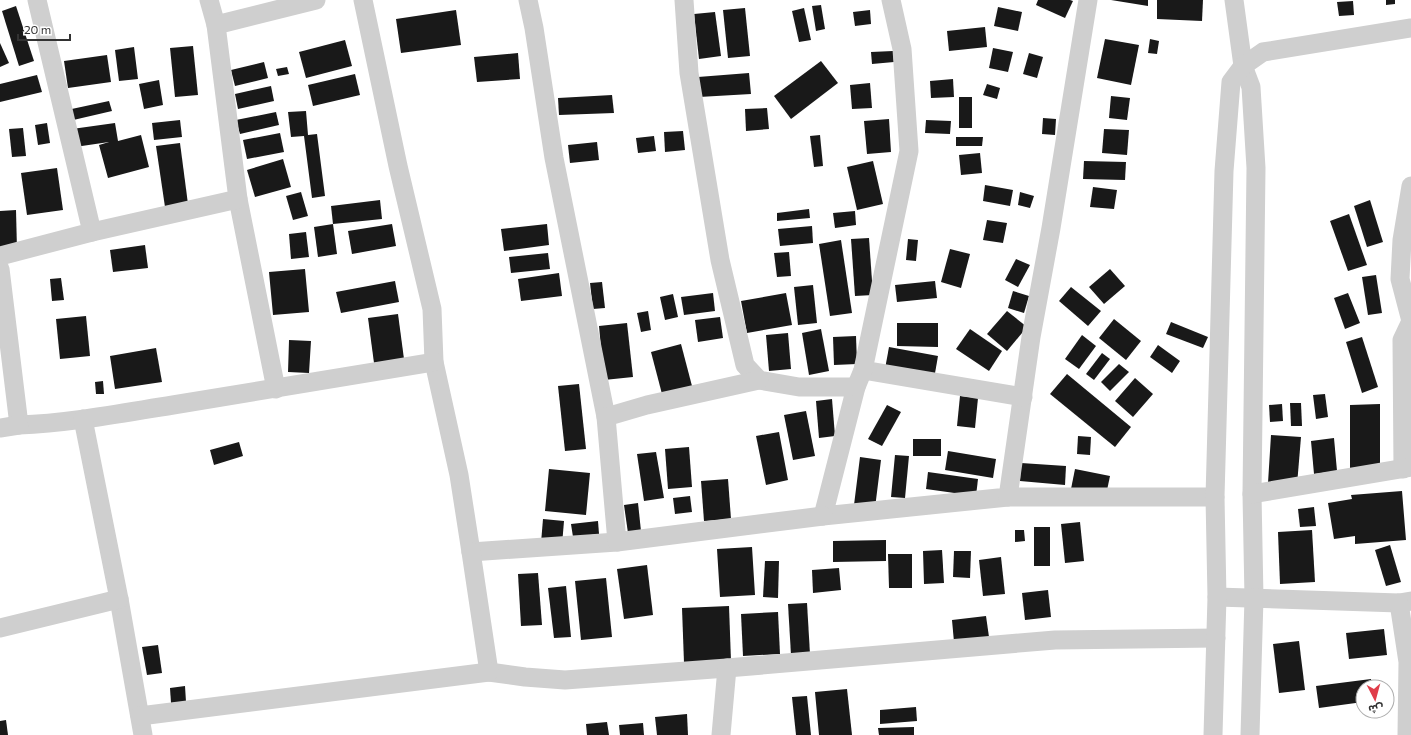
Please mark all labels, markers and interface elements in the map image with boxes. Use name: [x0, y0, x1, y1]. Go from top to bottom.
scale bar: [18, 16, 70, 42]
text: 20 m: [24, 22, 51, 36]
north arrow: [1355, 679, 1395, 719]
text: ش: [1368, 701, 1384, 717]

